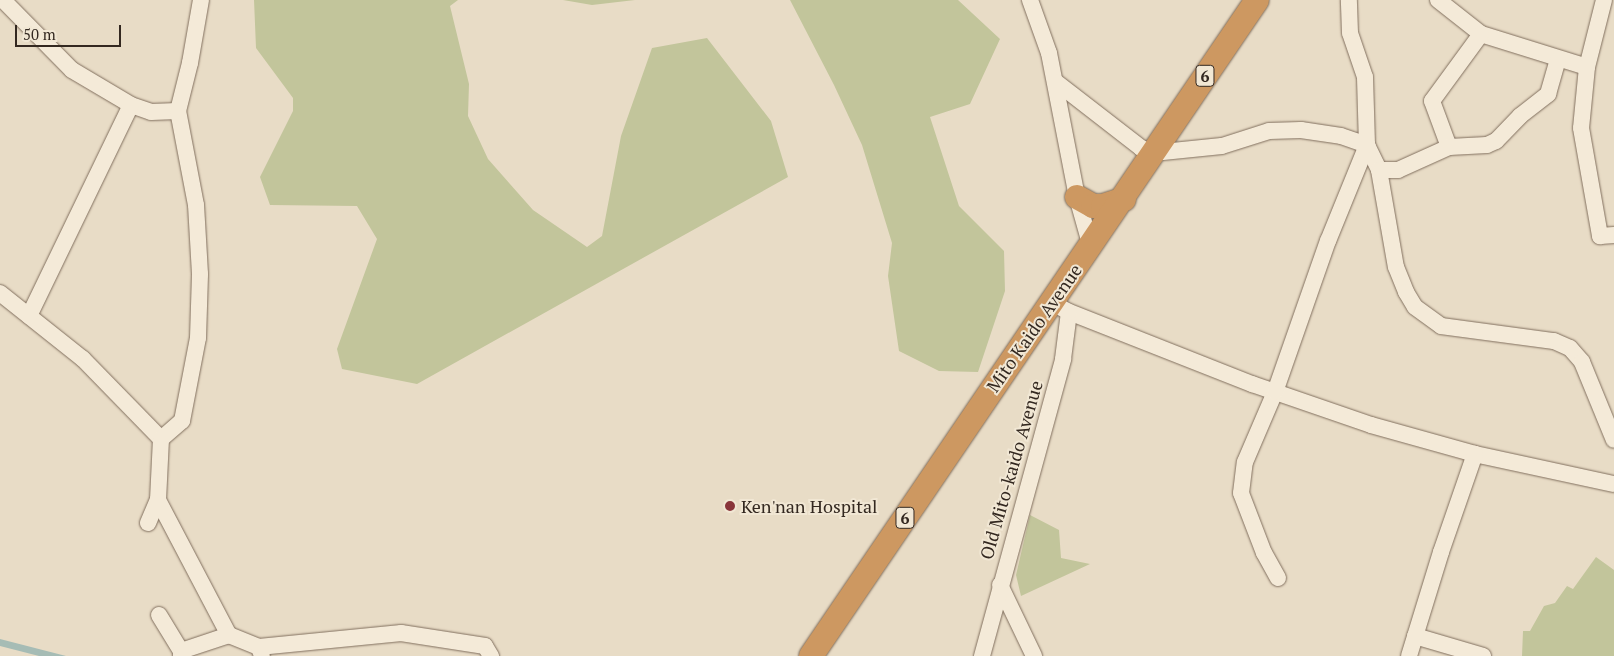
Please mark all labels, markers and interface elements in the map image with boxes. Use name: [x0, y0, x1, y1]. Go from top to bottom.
scale bar: [18, 15, 124, 47]
text: 50 m: [23, 24, 56, 44]
road number: 6: [1195, 62, 1215, 90]
street label: Mito Kaido Avenue: [982, 260, 1086, 396]
street label: Old Mito-kaido Avenue: [975, 378, 1047, 562]
place label: Ken'nan Hospital: [741, 495, 877, 517]
marker: Ken'nan Hospital: [723, 499, 737, 513]
road number: 6: [895, 504, 915, 532]

